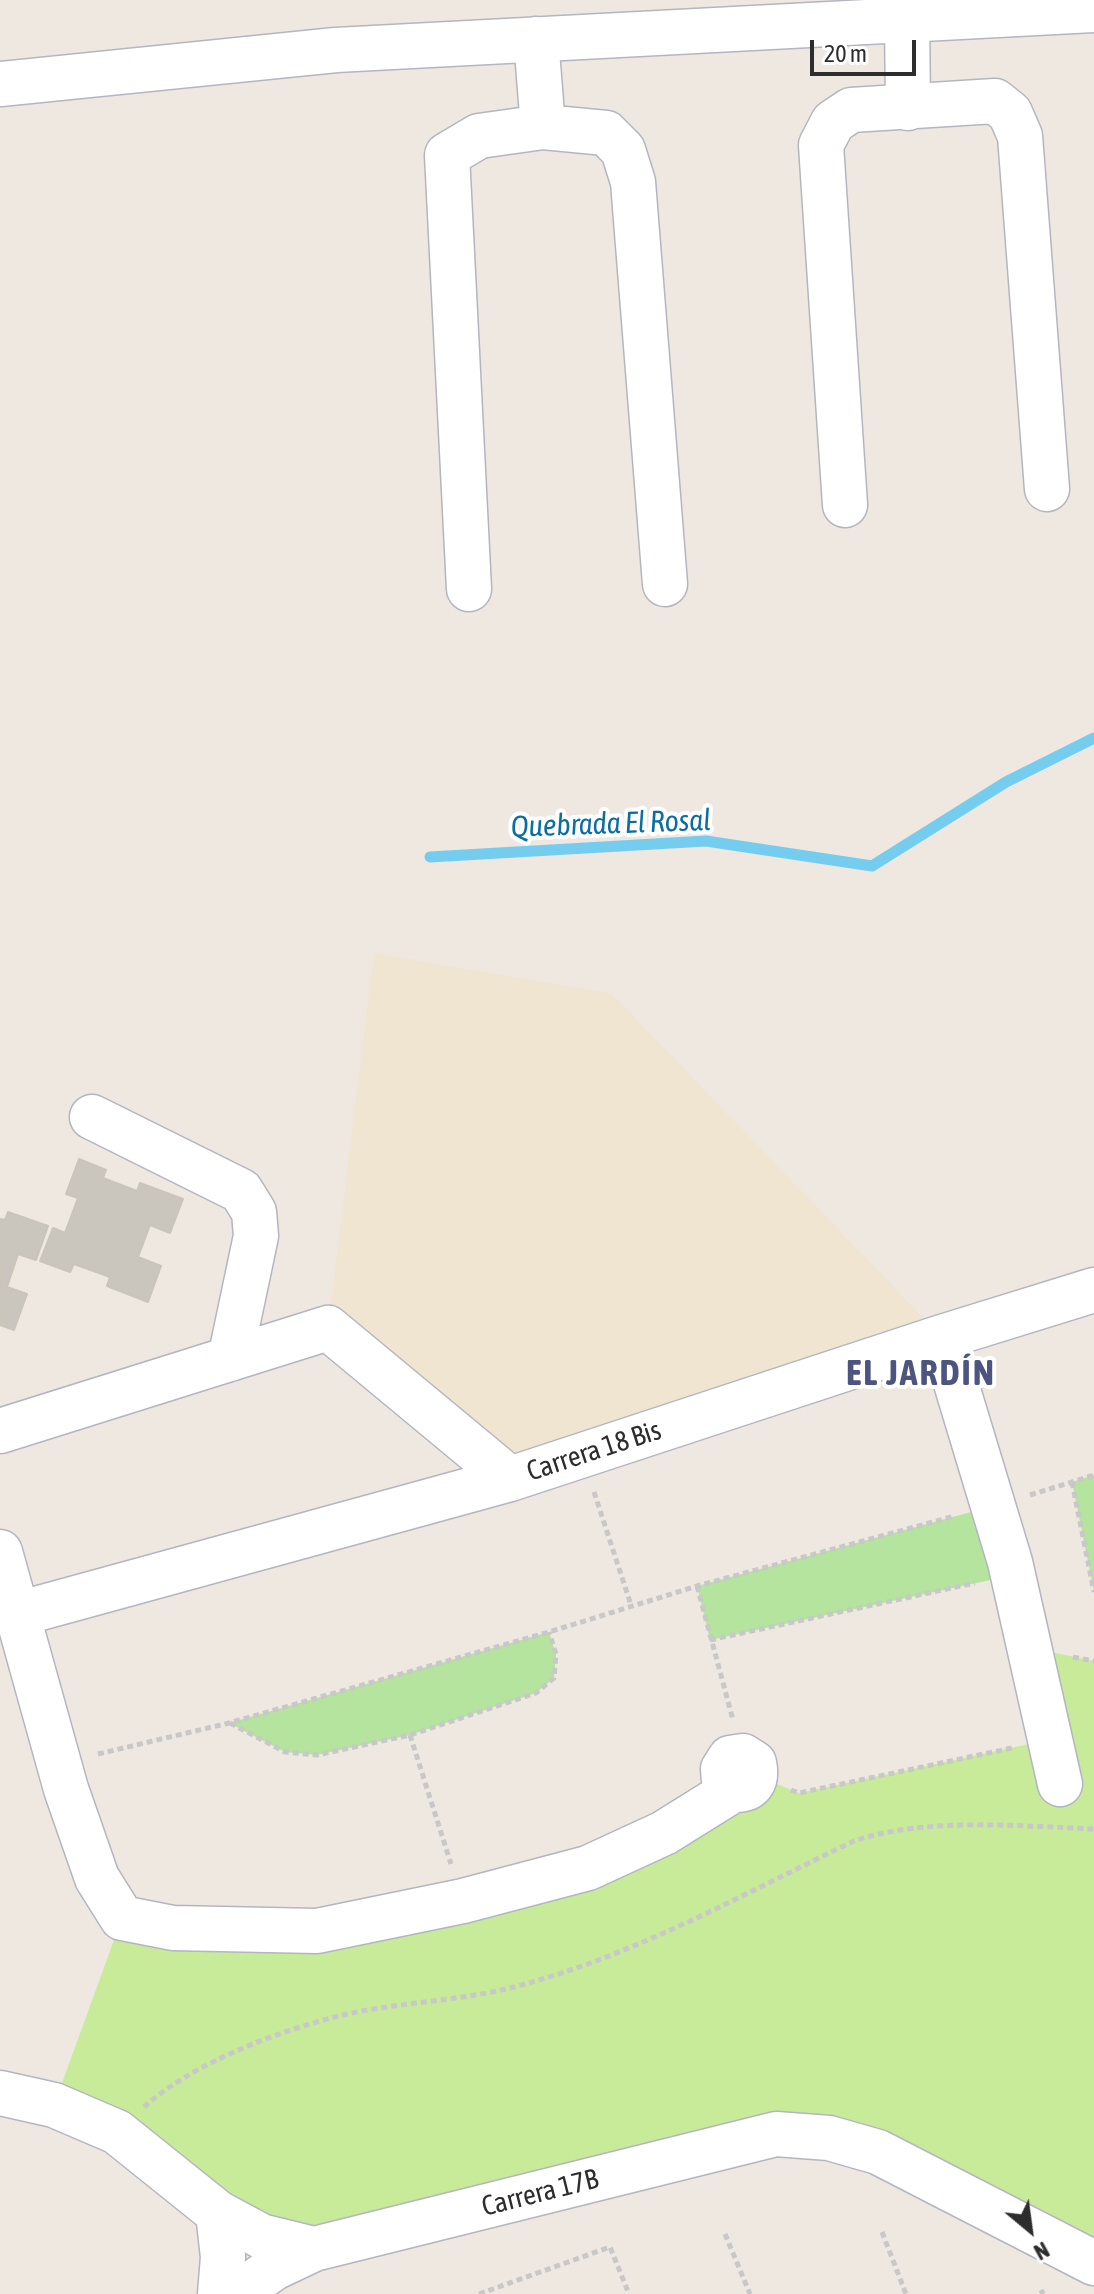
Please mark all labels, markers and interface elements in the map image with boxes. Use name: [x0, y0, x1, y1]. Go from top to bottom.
scale bar: [814, 24, 920, 74]
text: 20 m: [824, 40, 867, 67]
water label: Quebrada El Rosal: [510, 803, 712, 845]
district label: EL JARDÍN: [846, 1352, 996, 1396]
street label: Carrera 18 Bis: [523, 1414, 665, 1488]
street label: Carrera 17B: [478, 2162, 602, 2224]
north arrow: [990, 2190, 1070, 2270]
text: N: [1030, 2236, 1054, 2266]

